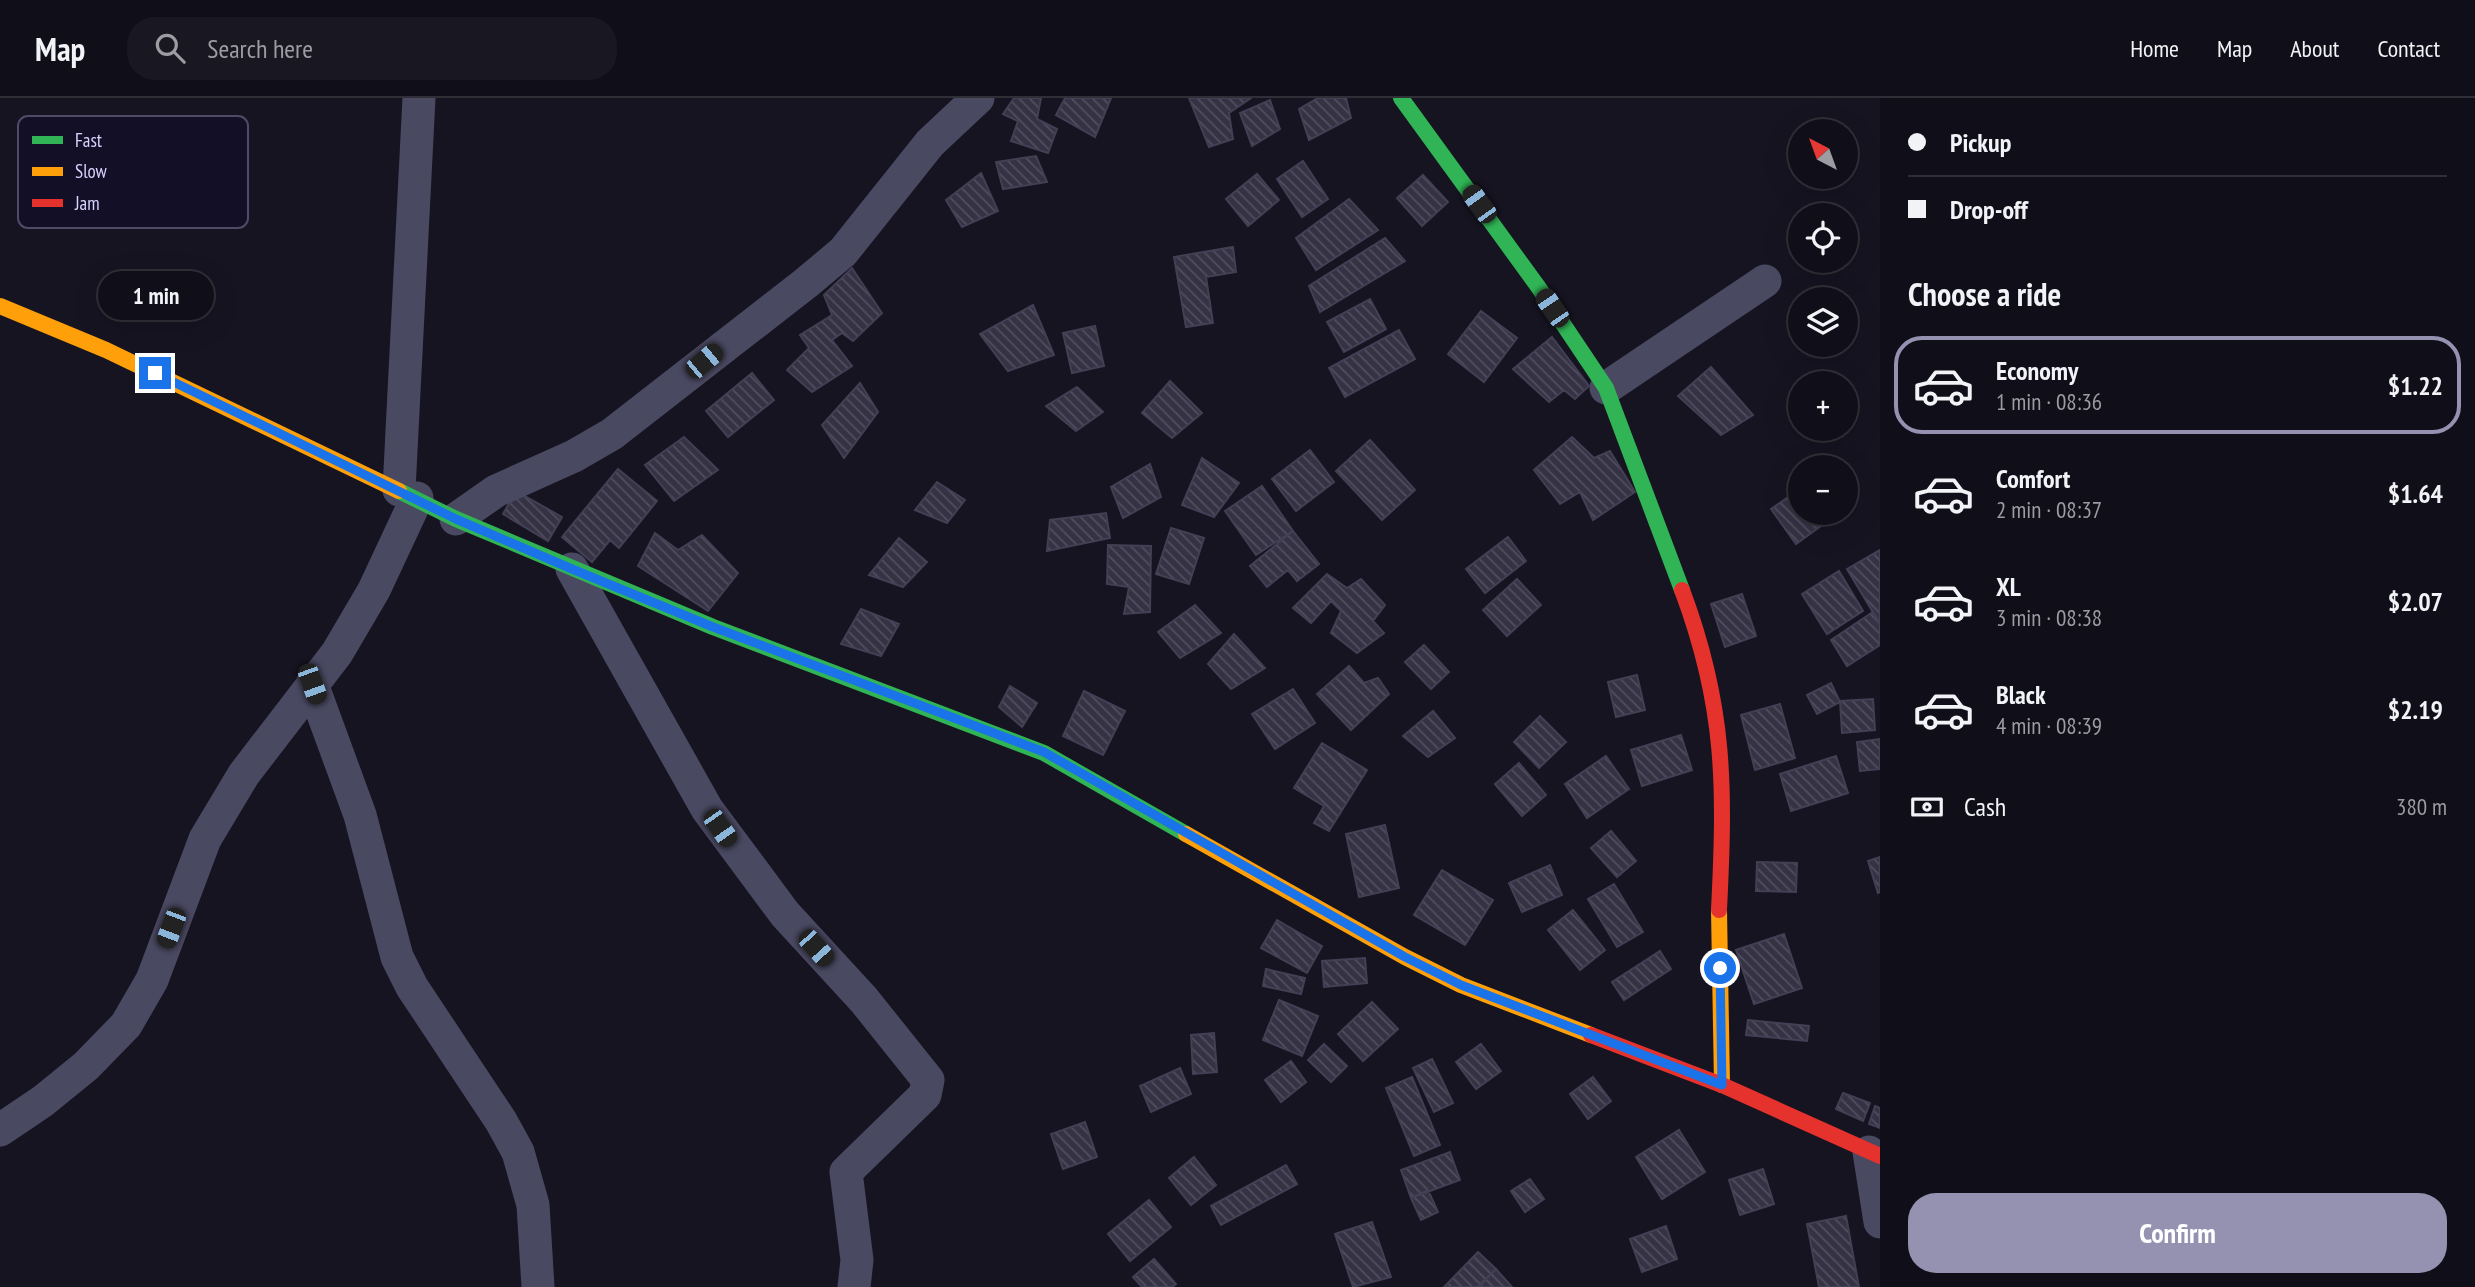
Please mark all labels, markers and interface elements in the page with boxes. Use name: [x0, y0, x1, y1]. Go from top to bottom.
search box: [127, 17, 617, 80]
text: Map: [35, 27, 85, 70]
icon: search: [151, 29, 189, 67]
text: Search here: [207, 32, 313, 65]
text: Home: [2130, 33, 2179, 64]
text: Map: [2217, 33, 2252, 64]
text: About: [2290, 33, 2339, 64]
text: Contact: [2377, 33, 2440, 64]
legend: [18, 116, 248, 228]
north arrow: [1788, 119, 1858, 189]
map controls: [1788, 119, 1858, 525]
text: Pickup: [1950, 126, 2011, 159]
text: Fast: [75, 128, 103, 152]
text: Slow: [75, 159, 108, 183]
car: [1459, 181, 1500, 227]
text: Jam: [74, 191, 100, 215]
text: Drop-off: [1950, 193, 2028, 226]
button: locate: [1788, 203, 1858, 273]
callout: 1 min: [97, 272, 213, 320]
text: Choose a ride: [1908, 273, 2061, 315]
text: 1 min: [133, 281, 179, 310]
car: [1532, 285, 1573, 331]
button: layers: [1788, 287, 1858, 357]
car: [682, 339, 727, 383]
icon: car: [1912, 354, 1975, 417]
text: Economy: [1996, 354, 2078, 387]
route end: [139, 357, 171, 389]
text: $1.22: [2388, 369, 2443, 402]
button: +: [1788, 371, 1858, 441]
text: 1 min · 08:36: [1996, 387, 2102, 416]
button: −: [1788, 455, 1858, 525]
icon: car: [1912, 462, 1975, 525]
text: Comfort: [1996, 462, 2070, 495]
text: $1.64: [2388, 477, 2443, 510]
text: 2 min · 08:37: [1996, 495, 2102, 524]
icon: car: [1912, 570, 1975, 633]
text: XL: [1996, 570, 2021, 603]
text: $2.07: [2388, 585, 2443, 618]
text: 3 min · 08:38: [1996, 603, 2102, 632]
car: [295, 661, 330, 707]
icon: car: [1912, 678, 1975, 741]
text: Black: [1996, 678, 2046, 711]
text: $2.19: [2388, 693, 2443, 726]
text: 4 min · 08:39: [1996, 711, 2102, 740]
icon: cash: [1908, 788, 1946, 826]
text: Cash: [1964, 790, 2006, 823]
text: 380 m: [2396, 792, 2447, 821]
car: [700, 805, 741, 851]
car: [154, 905, 189, 951]
car: [795, 925, 838, 971]
route start: [1704, 952, 1736, 984]
button: Confirm: [1908, 1193, 2447, 1273]

